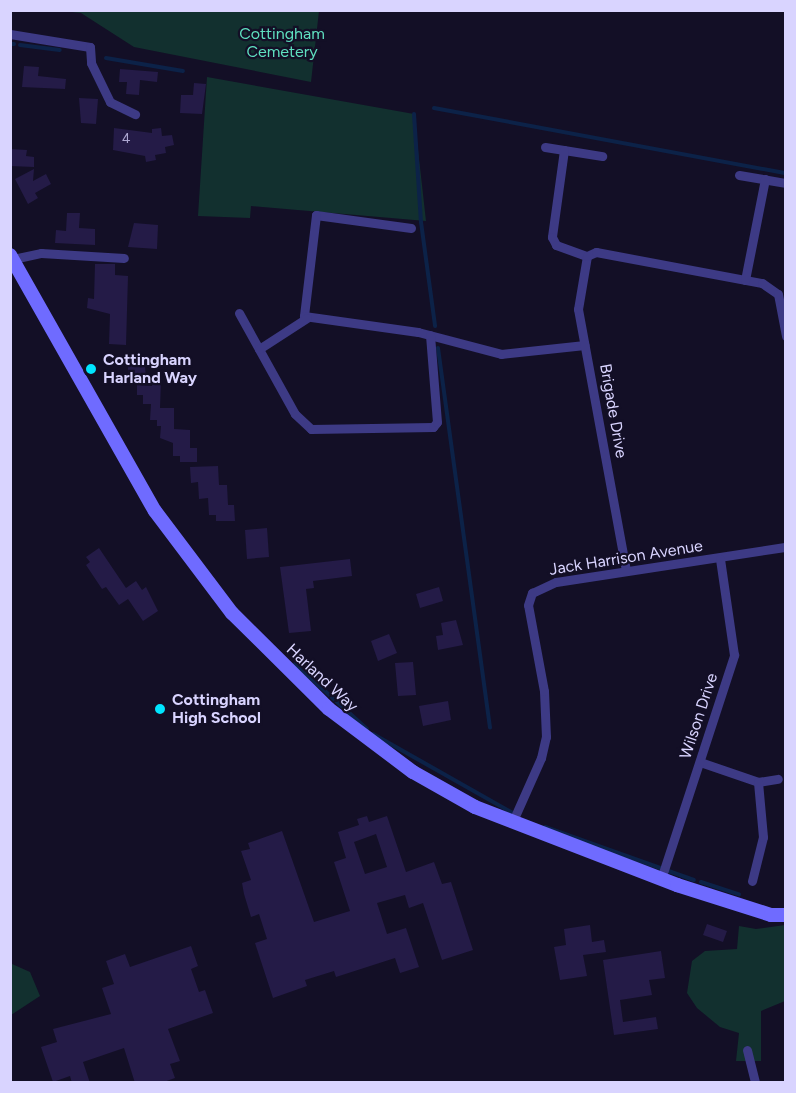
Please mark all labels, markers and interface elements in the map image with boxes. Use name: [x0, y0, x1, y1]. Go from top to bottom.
park label: Cottingham Cemetery: [239, 24, 325, 62]
house number: 4: [122, 131, 130, 147]
place label: Cottingham Harland Way: [103, 350, 197, 388]
marker: Cottingham Harland Way: [84, 362, 98, 376]
street label: Brigade Drive: [595, 362, 631, 460]
street label: Jack Harrison Avenue: [548, 536, 704, 580]
street label: Harland Way: [282, 640, 362, 716]
street label: Wilson Drive: [676, 671, 722, 761]
place label: Cottingham High School: [172, 690, 261, 728]
marker: Cottingham High School: [153, 702, 167, 716]

